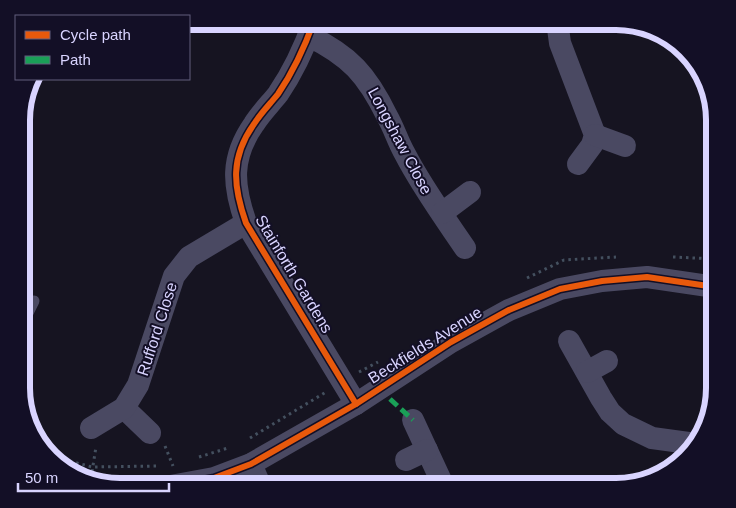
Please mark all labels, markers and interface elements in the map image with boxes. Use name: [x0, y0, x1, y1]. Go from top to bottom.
legend: [15, 15, 190, 80]
text: Cycle path: [60, 26, 131, 43]
text: Path: [60, 51, 91, 68]
street label: Longshaw Close: [365, 85, 435, 197]
street label: Stainforth Gardens: [252, 212, 336, 336]
street label: Rufford Close: [134, 280, 180, 378]
street label: Beckfields Avenue: [365, 303, 485, 387]
scale bar: [18, 460, 169, 492]
text: 50 m: [25, 469, 58, 486]

